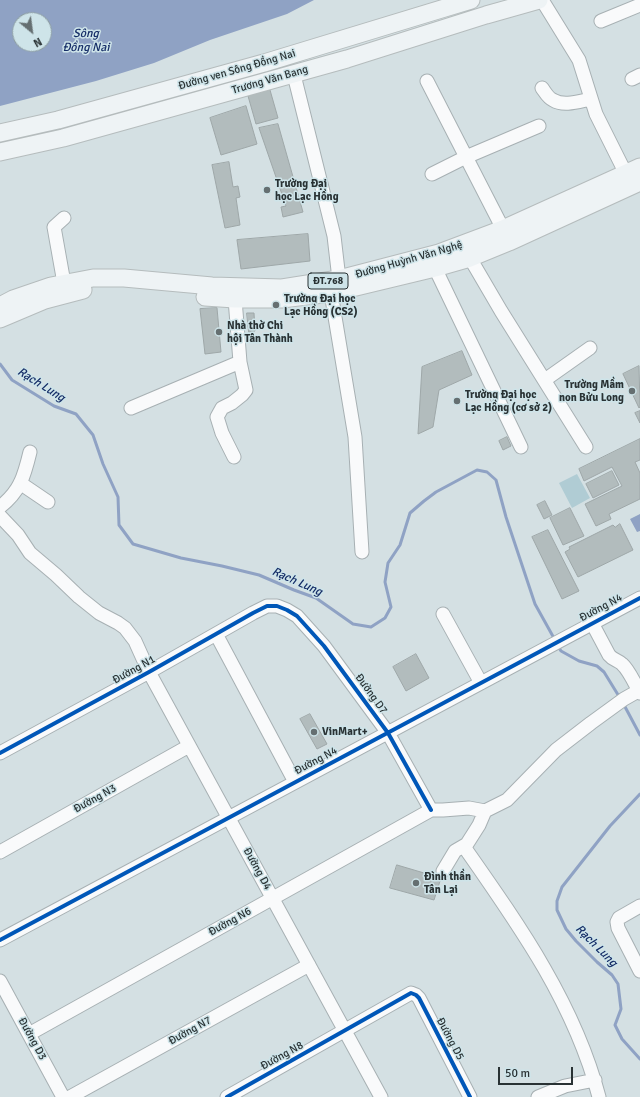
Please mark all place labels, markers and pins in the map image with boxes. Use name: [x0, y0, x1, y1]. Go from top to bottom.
place label: Trường Đại học Lạc Hồng: [275, 177, 339, 203]
marker: Trường Đại học Lạc Hồng: [262, 185, 272, 195]
place label: Trường Đại học Lạc Hồng (CS2): [284, 292, 358, 318]
marker: Trường Đại học Lạc Hồng (CS2): [271, 300, 281, 310]
place label: Nhà thờ Chi hội Tân Thành: [227, 319, 293, 345]
marker: Nhà thờ Chi hội Tân Thành: [214, 327, 224, 337]
place label: Trường Mầm non Bửu Long: [559, 378, 624, 404]
marker: Trường Mầm non Bửu Long: [627, 386, 637, 396]
place label: Trường Đại học Lạc Hồng (cơ sở 2): [465, 388, 552, 414]
marker: Trường Đại học Lạc Hồng (cơ sở 2): [452, 396, 462, 406]
place label: VinMart+: [322, 725, 368, 739]
marker: VinMart+: [309, 727, 319, 737]
place label: Đình thần Tân Lại: [424, 870, 471, 896]
marker: Đình thần Tân Lại: [411, 878, 421, 888]

